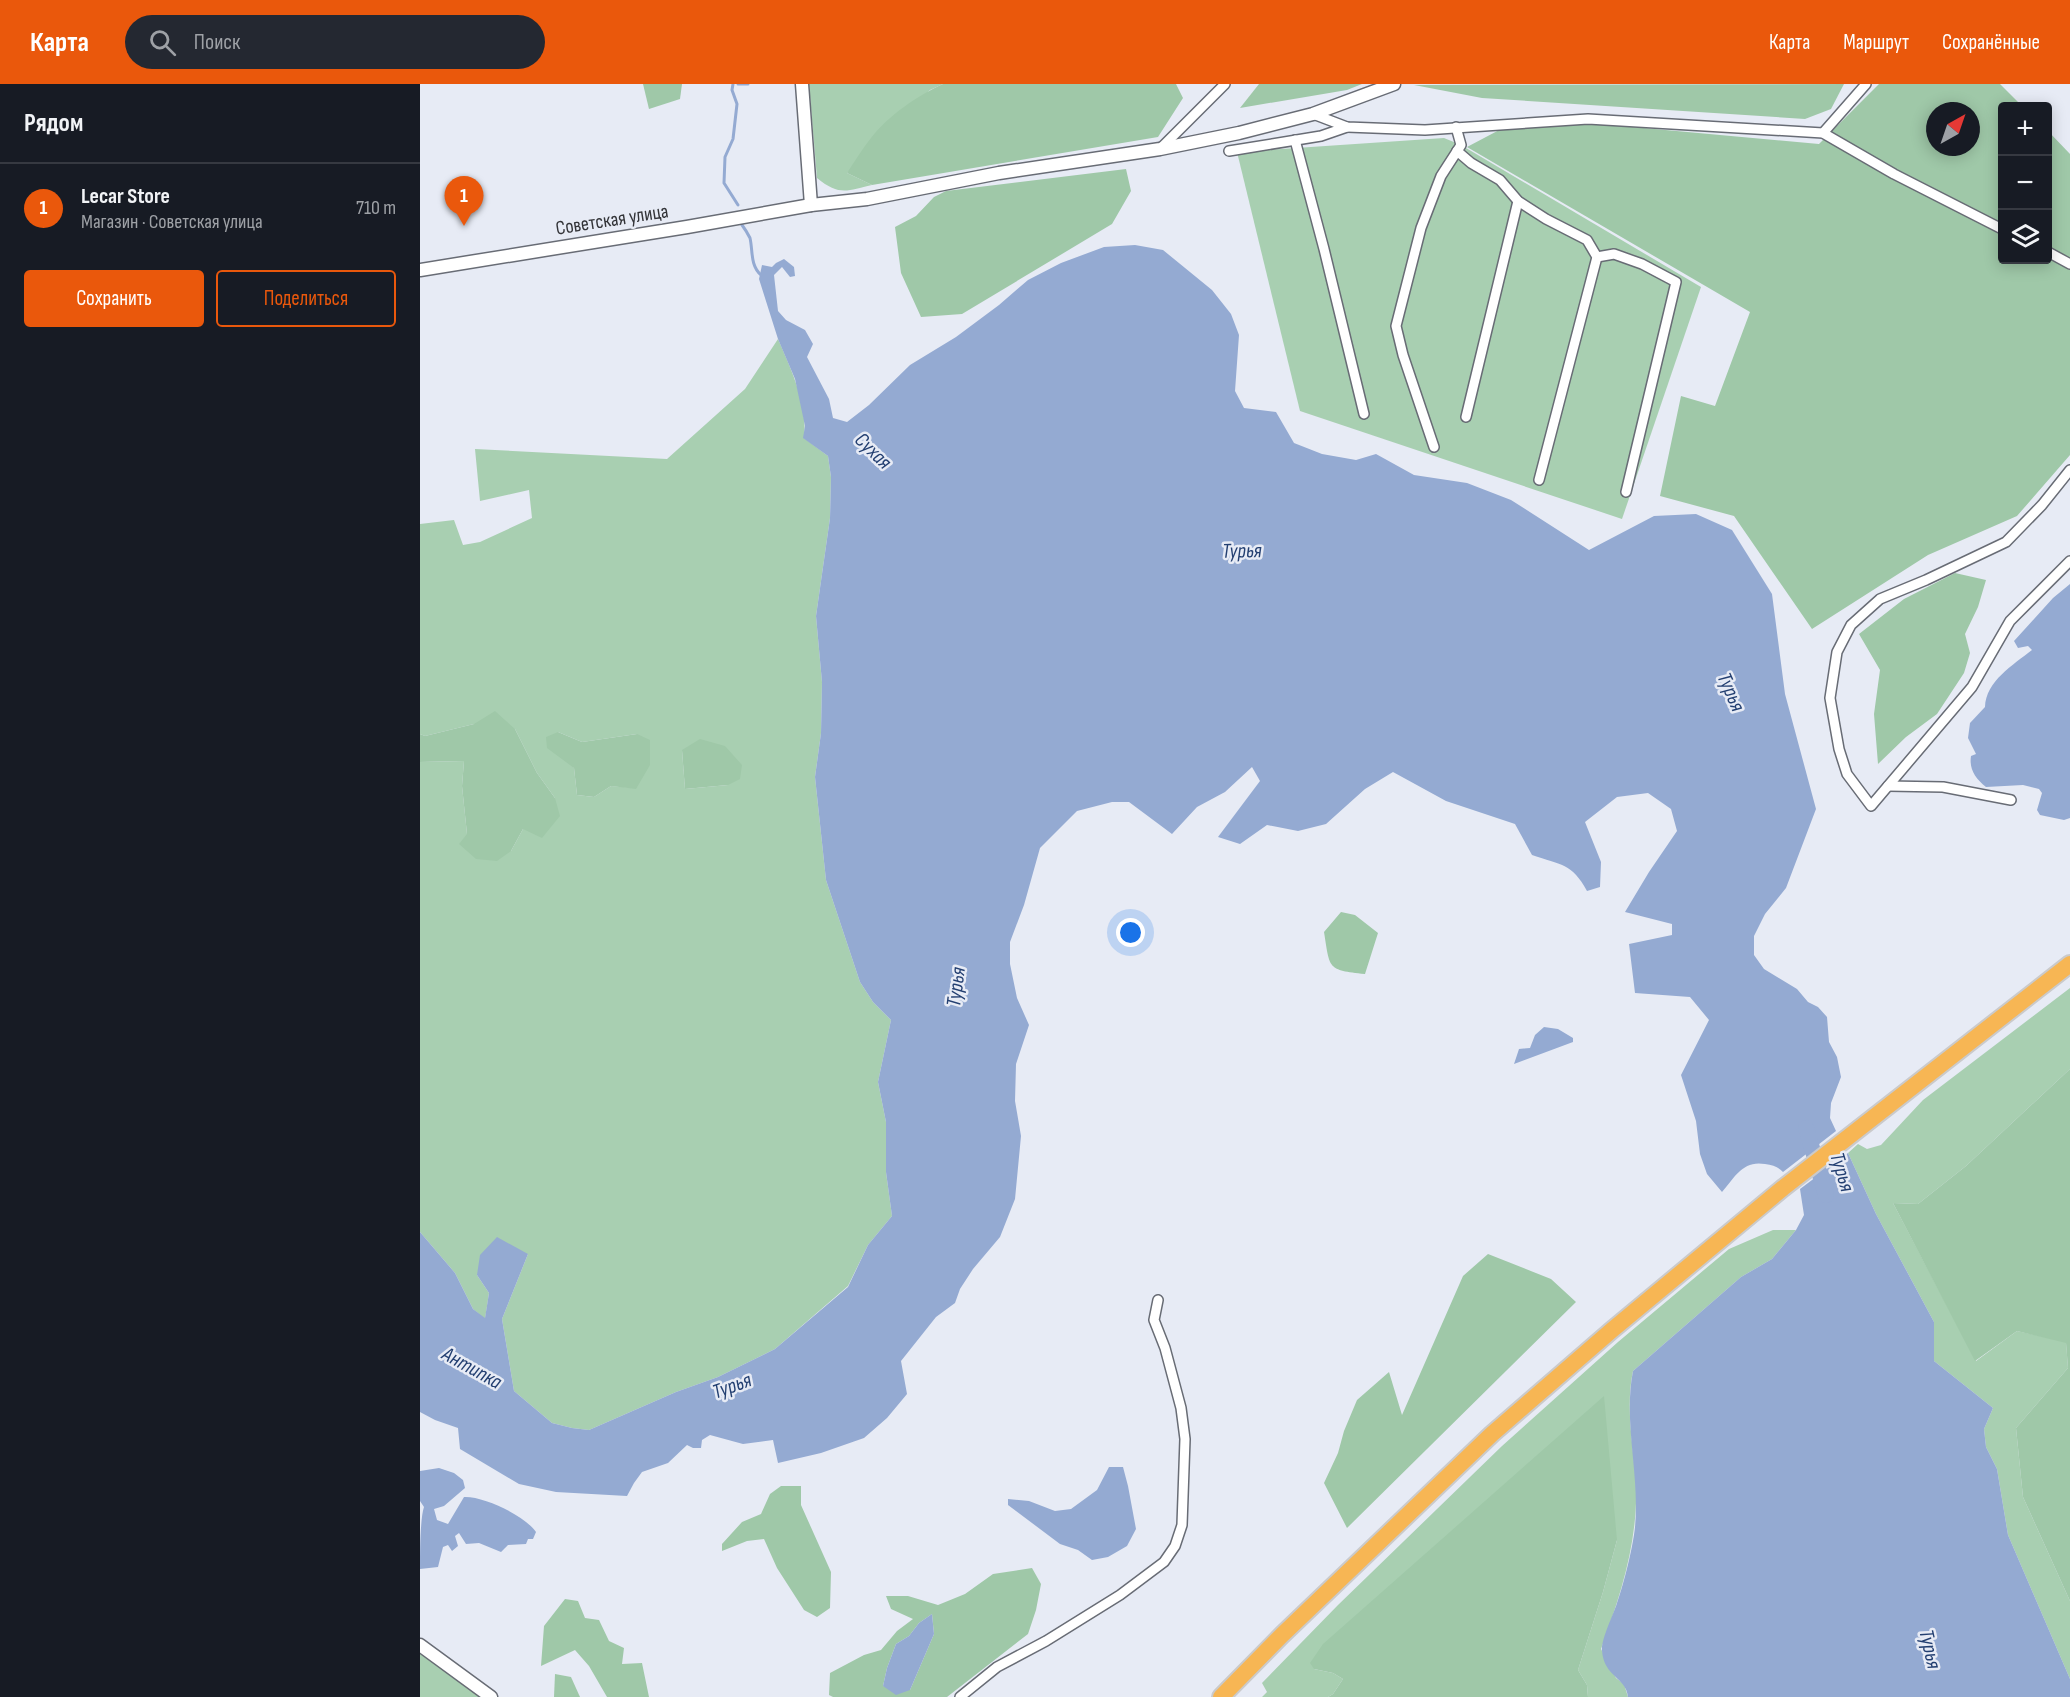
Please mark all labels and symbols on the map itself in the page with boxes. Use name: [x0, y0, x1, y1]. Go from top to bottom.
north arrow: [1926, 102, 1980, 156]
pin: 1: [444, 176, 483, 226]
street label: Советская улица: [554, 199, 670, 241]
water label: Сухая: [849, 427, 897, 475]
water label: Турья: [1222, 538, 1262, 564]
water label: Турья: [1712, 669, 1750, 715]
your location: [1116, 918, 1145, 947]
water label: Турья: [941, 966, 971, 1008]
water label: Турья: [1824, 1149, 1860, 1195]
water label: Антипка: [437, 1341, 507, 1395]
water label: Турья: [709, 1367, 755, 1405]
water label: Турья: [1913, 1627, 1947, 1671]

